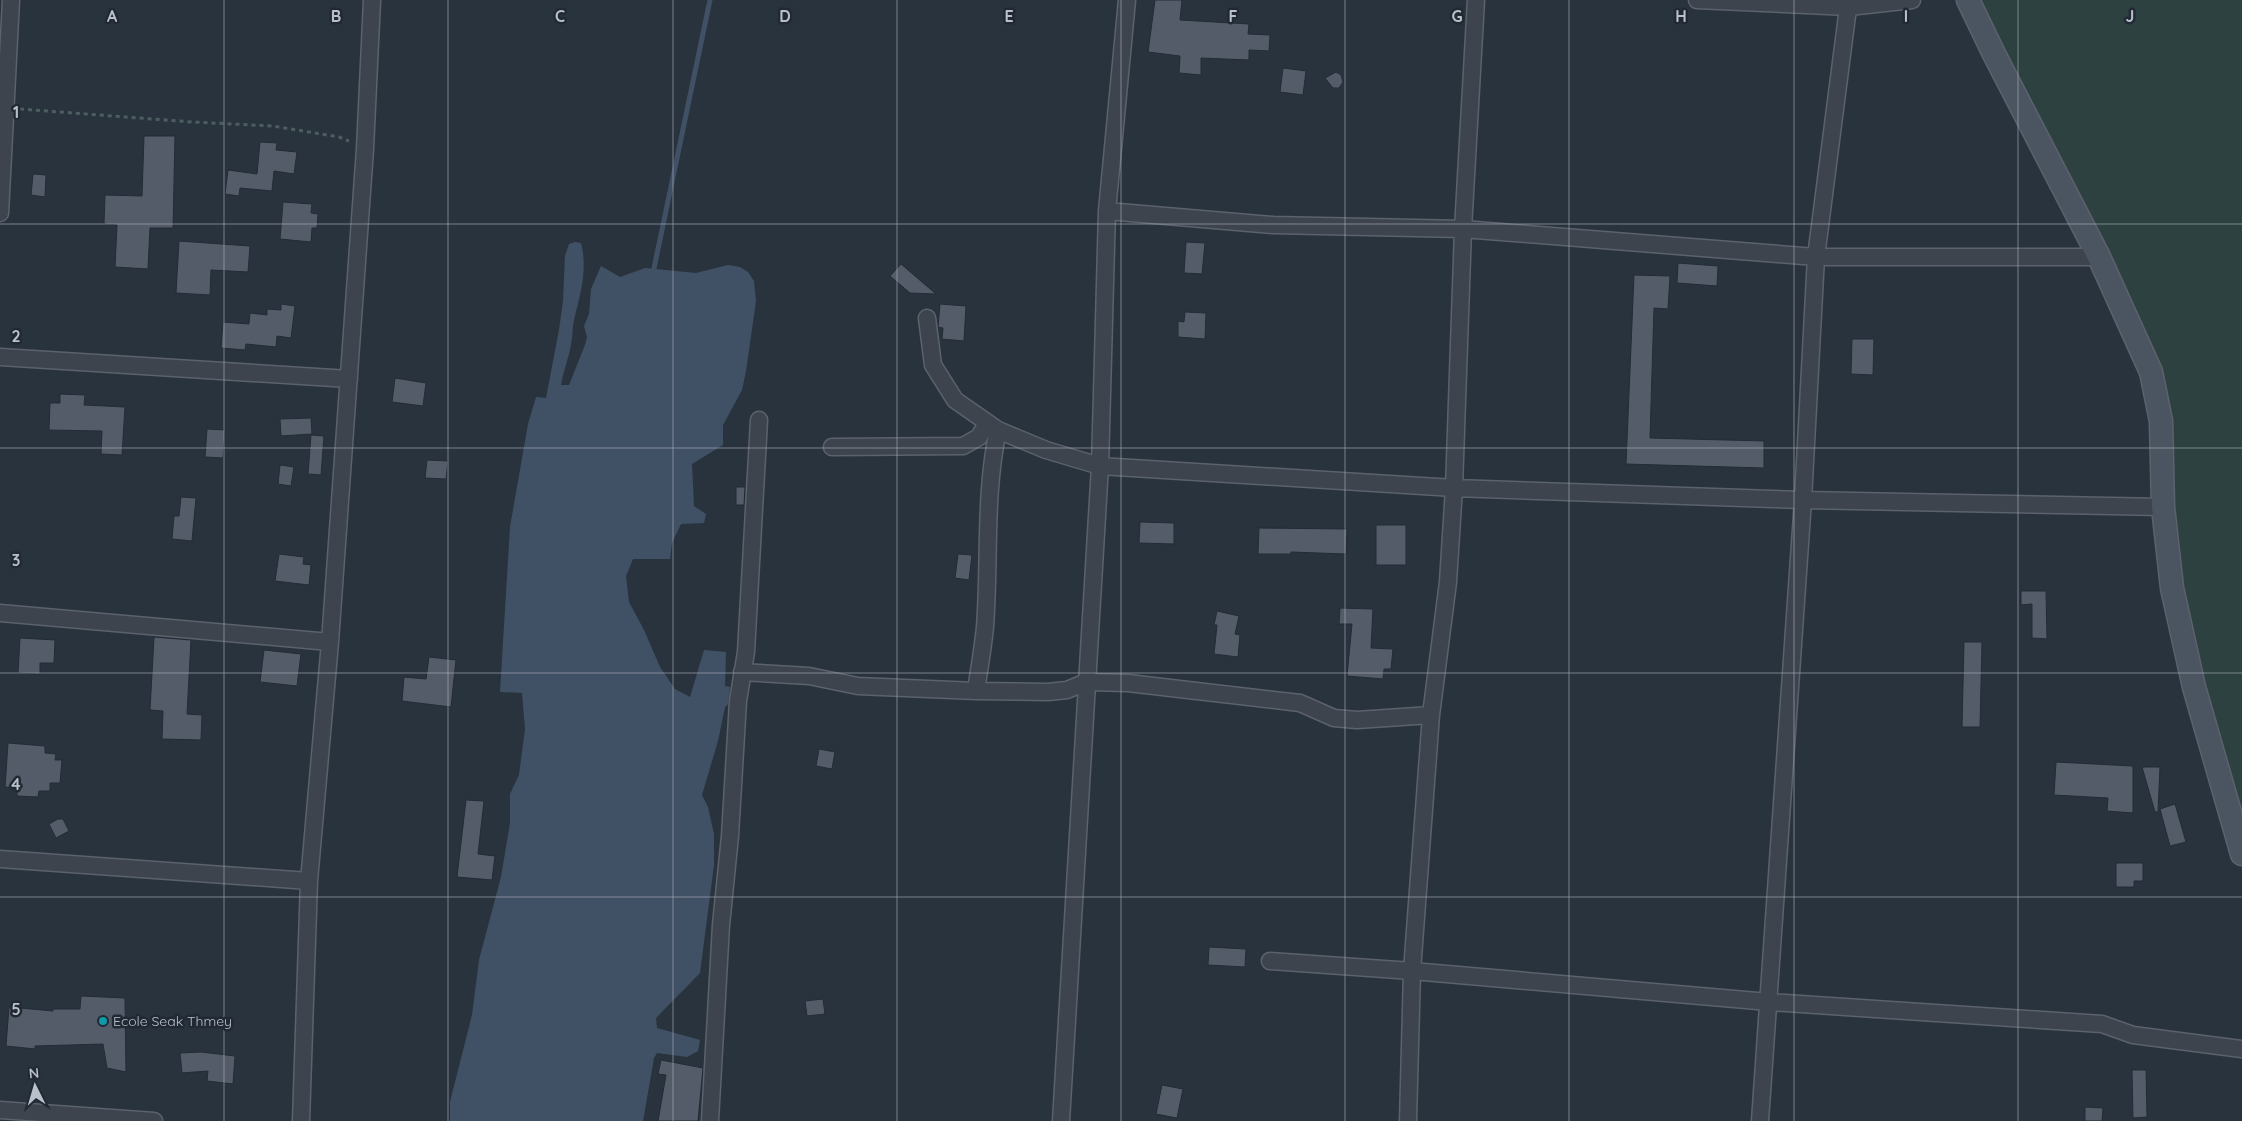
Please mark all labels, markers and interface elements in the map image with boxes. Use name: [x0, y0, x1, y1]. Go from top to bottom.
text: A: [107, 6, 118, 26]
text: B: [331, 6, 341, 26]
text: C: [555, 6, 565, 26]
text: D: [779, 6, 791, 26]
text: E: [1004, 6, 1014, 26]
text: F: [1229, 6, 1238, 26]
text: G: [1451, 6, 1463, 26]
text: H: [1675, 6, 1687, 26]
text: I: [1904, 6, 1908, 26]
text: J: [2126, 6, 2134, 26]
text: 1: [13, 102, 19, 122]
text: 2: [11, 326, 21, 346]
text: 3: [12, 550, 20, 570]
text: 4: [11, 774, 21, 794]
text: 5: [11, 999, 21, 1019]
place label: Ecole Seak Thmey: [113, 1012, 232, 1030]
marker: Ecole Seak Thmey: [97, 1015, 109, 1027]
north arrow: [10, 1061, 60, 1111]
text: N: [28, 1064, 40, 1082]

